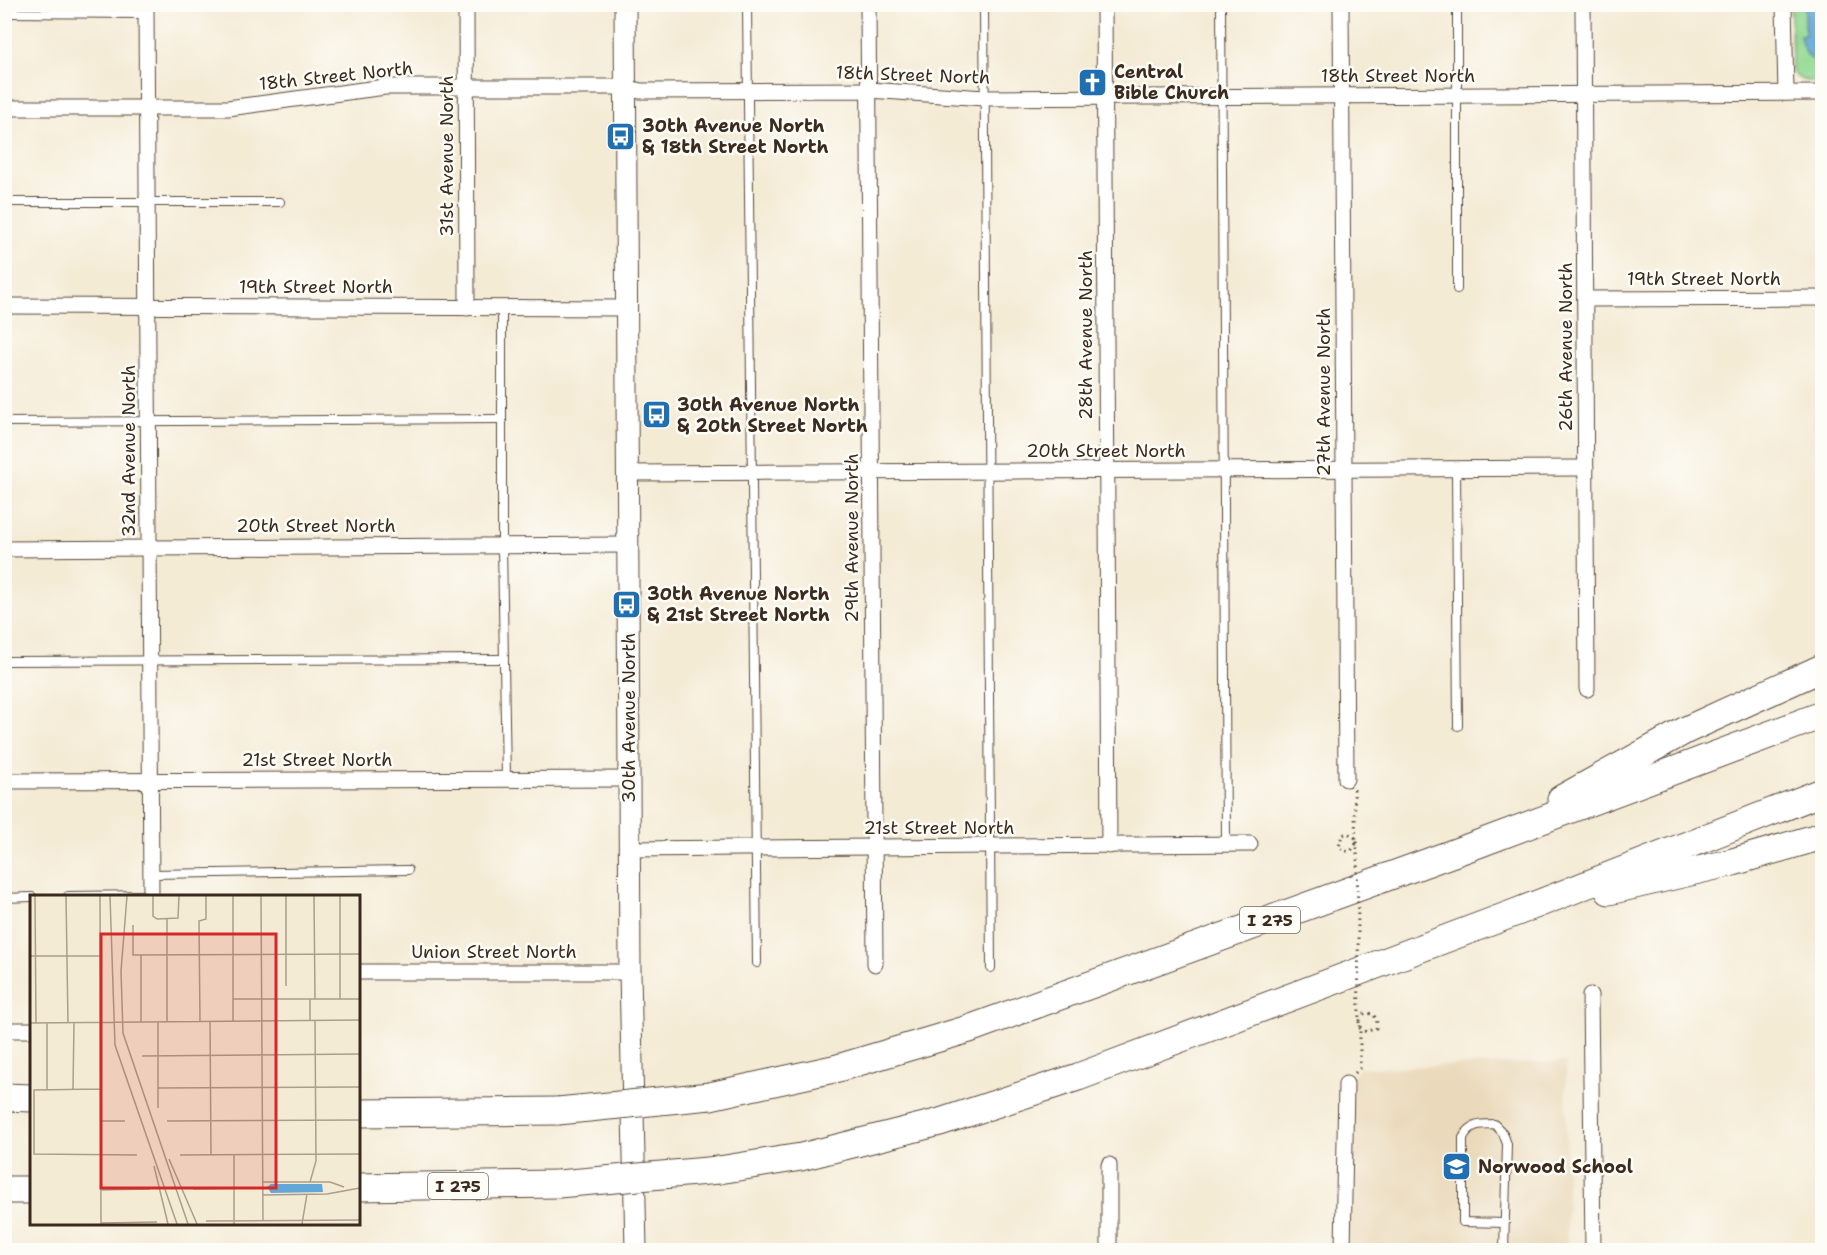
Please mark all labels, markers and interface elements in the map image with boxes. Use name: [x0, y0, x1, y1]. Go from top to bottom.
street label: 18th Street North: [258, 56, 414, 96]
street label: 18th Street North: [835, 60, 991, 90]
place label: Central Bible Church: [1114, 60, 1229, 105]
street label: 18th Street North: [1321, 64, 1475, 88]
church icon: Central Bible Church: [1077, 66, 1109, 98]
street label: 31st Avenue North: [435, 75, 459, 237]
place label: 30th Avenue North & 18th Street North: [642, 114, 829, 159]
bus stop icon: 30th Avenue North & 18th Street North: [605, 120, 637, 152]
street label: 28th Avenue North: [1074, 250, 1098, 420]
street label: 26th Avenue North: [1554, 262, 1578, 432]
street label: 19th Street North: [1627, 267, 1781, 291]
street label: 19th Street North: [239, 275, 393, 299]
street label: 27th Avenue North: [1312, 307, 1336, 477]
street label: 32nd Avenue North: [117, 365, 141, 537]
place label: 30th Avenue North & 20th Street North: [677, 393, 868, 438]
bus stop icon: 30th Avenue North & 20th Street North: [640, 399, 672, 431]
street label: 20th Street North: [1026, 439, 1186, 463]
street label: 29th Avenue North: [840, 453, 864, 623]
street label: 20th Street North: [236, 514, 396, 538]
place label: 30th Avenue North & 21st Street North: [647, 582, 830, 627]
bus stop icon: 30th Avenue North & 21st Street North: [610, 588, 642, 620]
street label: 30th Avenue North: [617, 633, 641, 803]
street label: 21st Street North: [241, 748, 393, 772]
street label: 21st Street North: [863, 816, 1015, 840]
inset map: [30, 895, 360, 1225]
road number: I 275: [1240, 907, 1300, 933]
street label: Union Street North: [411, 940, 577, 964]
school or university icon: Norwood School: [1441, 1151, 1473, 1183]
place label: Norwood School: [1478, 1155, 1633, 1179]
road number: I 275: [428, 1173, 488, 1199]

